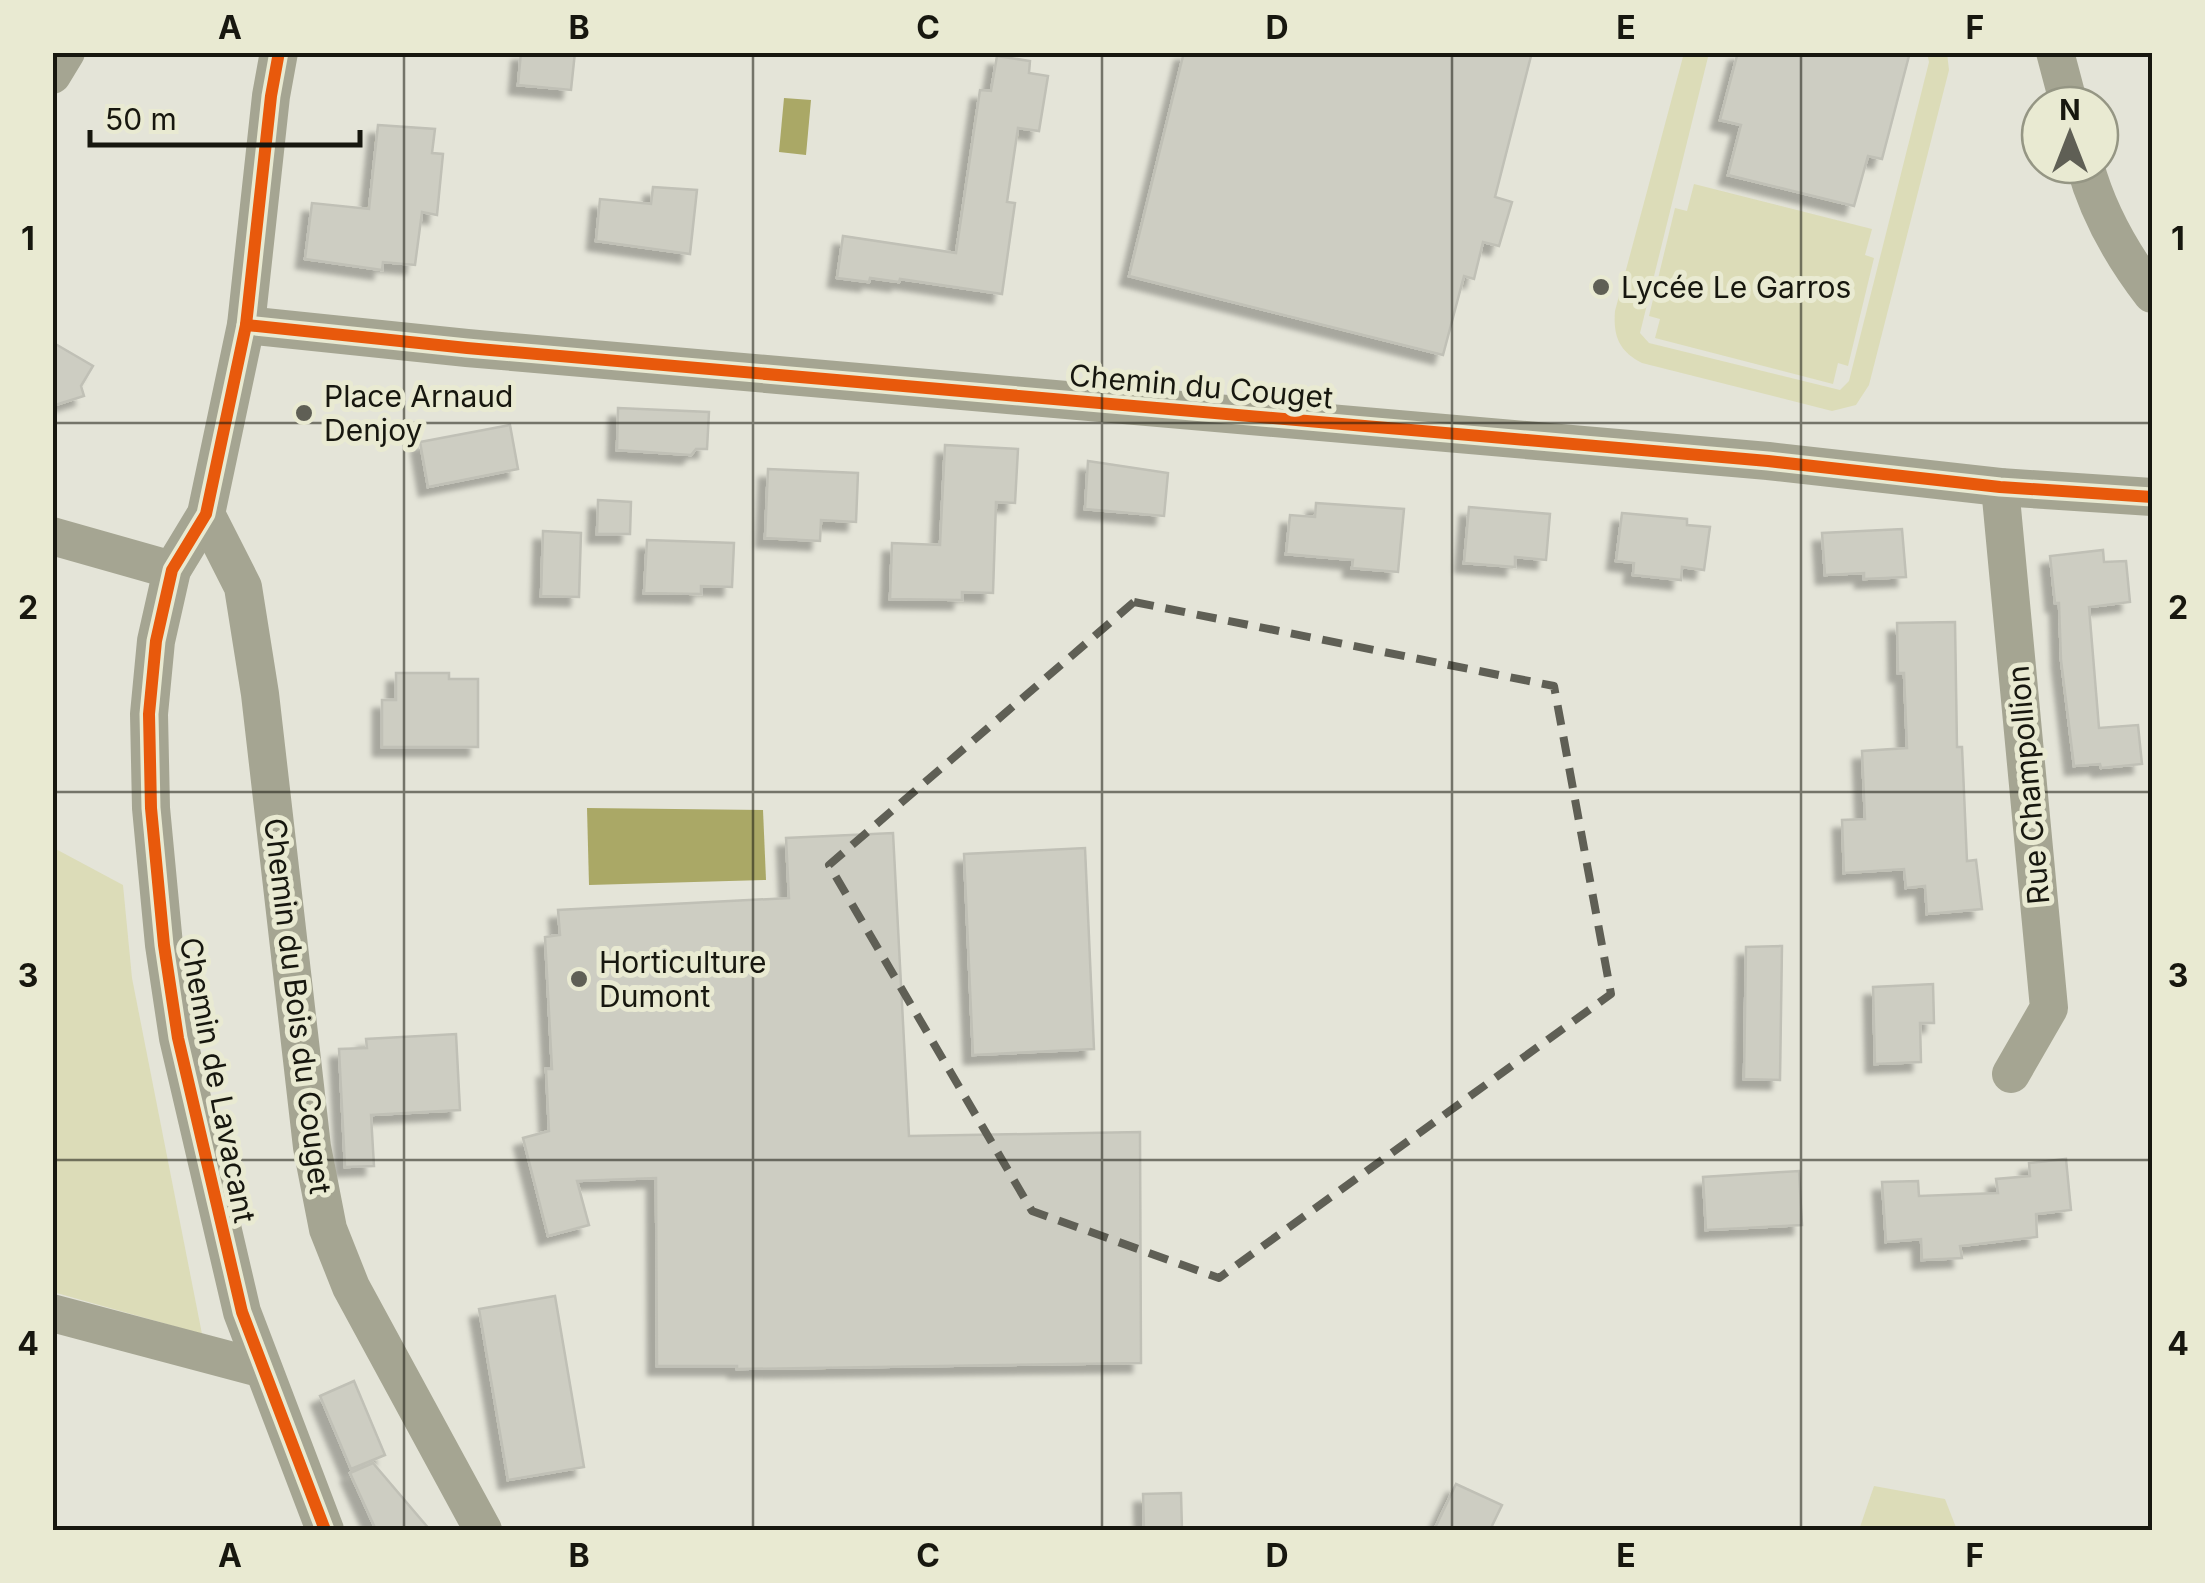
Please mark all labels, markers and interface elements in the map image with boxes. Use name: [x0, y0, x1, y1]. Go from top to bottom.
text: A: [218, 8, 242, 47]
text: B: [568, 8, 590, 47]
text: C: [916, 8, 940, 47]
text: D: [1265, 8, 1289, 47]
text: E: [1616, 8, 1636, 47]
text: F: [1966, 8, 1984, 47]
scale bar: [90, 85, 360, 147]
north arrow: [2020, 85, 2120, 185]
text: N: [2059, 93, 2081, 127]
text: 50 m: [105, 101, 177, 137]
text: 1: [21, 219, 35, 258]
text: 1: [2171, 219, 2185, 258]
place label: Lycée Le Garros: [1621, 269, 1851, 305]
marker: Lycée Le Garros: [1590, 276, 1612, 298]
street label: Chemin du Couget: [1068, 357, 1335, 415]
place label: Place Arnaud Denjoy: [324, 378, 513, 448]
marker: Place Arnaud Denjoy: [293, 402, 315, 424]
text: 2: [18, 588, 38, 627]
text: 2: [2168, 588, 2188, 627]
street label: Rue Champollion: [2000, 664, 2056, 906]
street label: Chemin du Bois du Couget: [257, 816, 339, 1196]
street label: Chemin de Lavacant: [173, 934, 263, 1226]
place label: Horticulture Dumont: [599, 944, 767, 1014]
text: 3: [18, 956, 38, 995]
text: 3: [2168, 956, 2188, 995]
marker: Horticulture Dumont: [568, 968, 590, 990]
text: 4: [17, 1324, 39, 1363]
text: 4: [2167, 1324, 2189, 1363]
text: A: [218, 1536, 242, 1575]
text: B: [568, 1536, 590, 1575]
text: C: [916, 1536, 940, 1575]
text: D: [1265, 1536, 1289, 1575]
text: E: [1616, 1536, 1636, 1575]
text: F: [1966, 1536, 1984, 1575]

